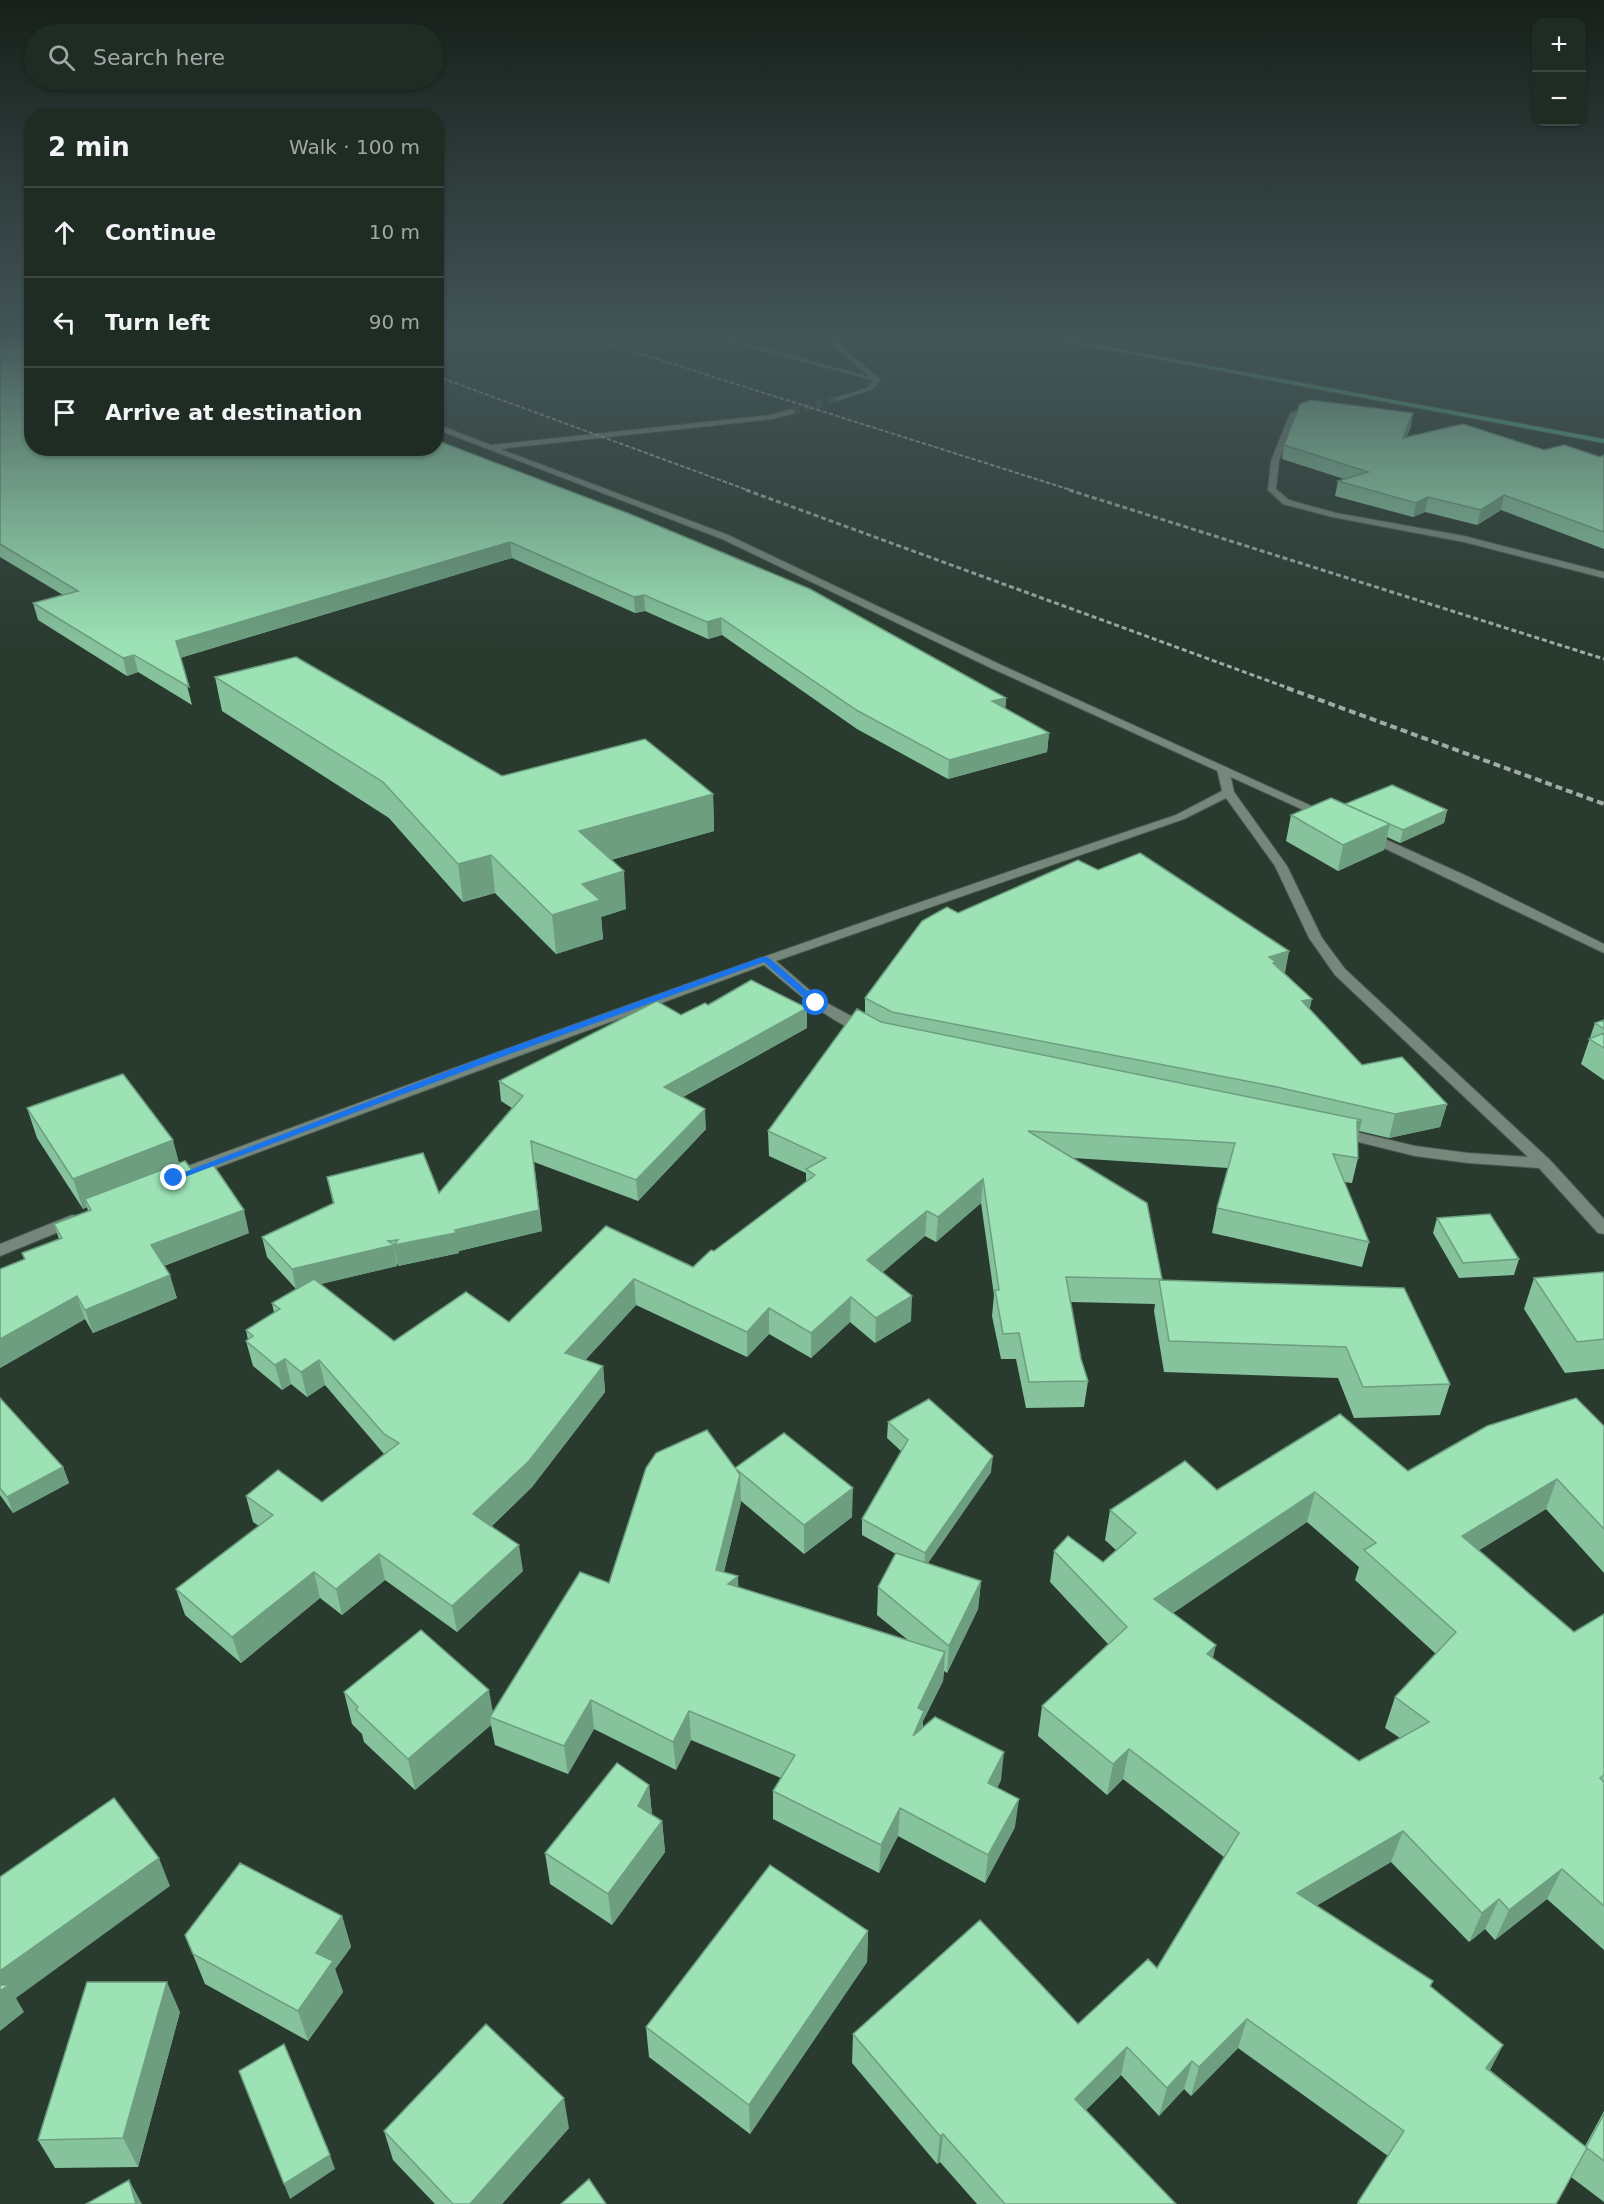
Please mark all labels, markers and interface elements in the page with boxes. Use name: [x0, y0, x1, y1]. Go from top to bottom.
map controls: [1532, 18, 1586, 126]
button: +: [1532, 18, 1586, 72]
search box: [24, 24, 444, 90]
icon: search: [45, 41, 78, 74]
text: Search here: [93, 45, 225, 70]
button: −: [1532, 72, 1586, 126]
text: 2 min: [48, 132, 130, 162]
text: Walk · 100 m: [289, 135, 420, 159]
icon: ahead: [48, 216, 81, 249]
text: Continue: [105, 220, 216, 245]
text: 10 m: [369, 220, 420, 244]
icon: left: [48, 306, 81, 339]
text: Turn left: [105, 310, 210, 335]
text: 90 m: [369, 310, 420, 334]
icon: arrive: [48, 396, 81, 429]
text: Arrive at destination: [105, 400, 362, 425]
route start: [802, 989, 828, 1015]
route end: [160, 1164, 186, 1190]

